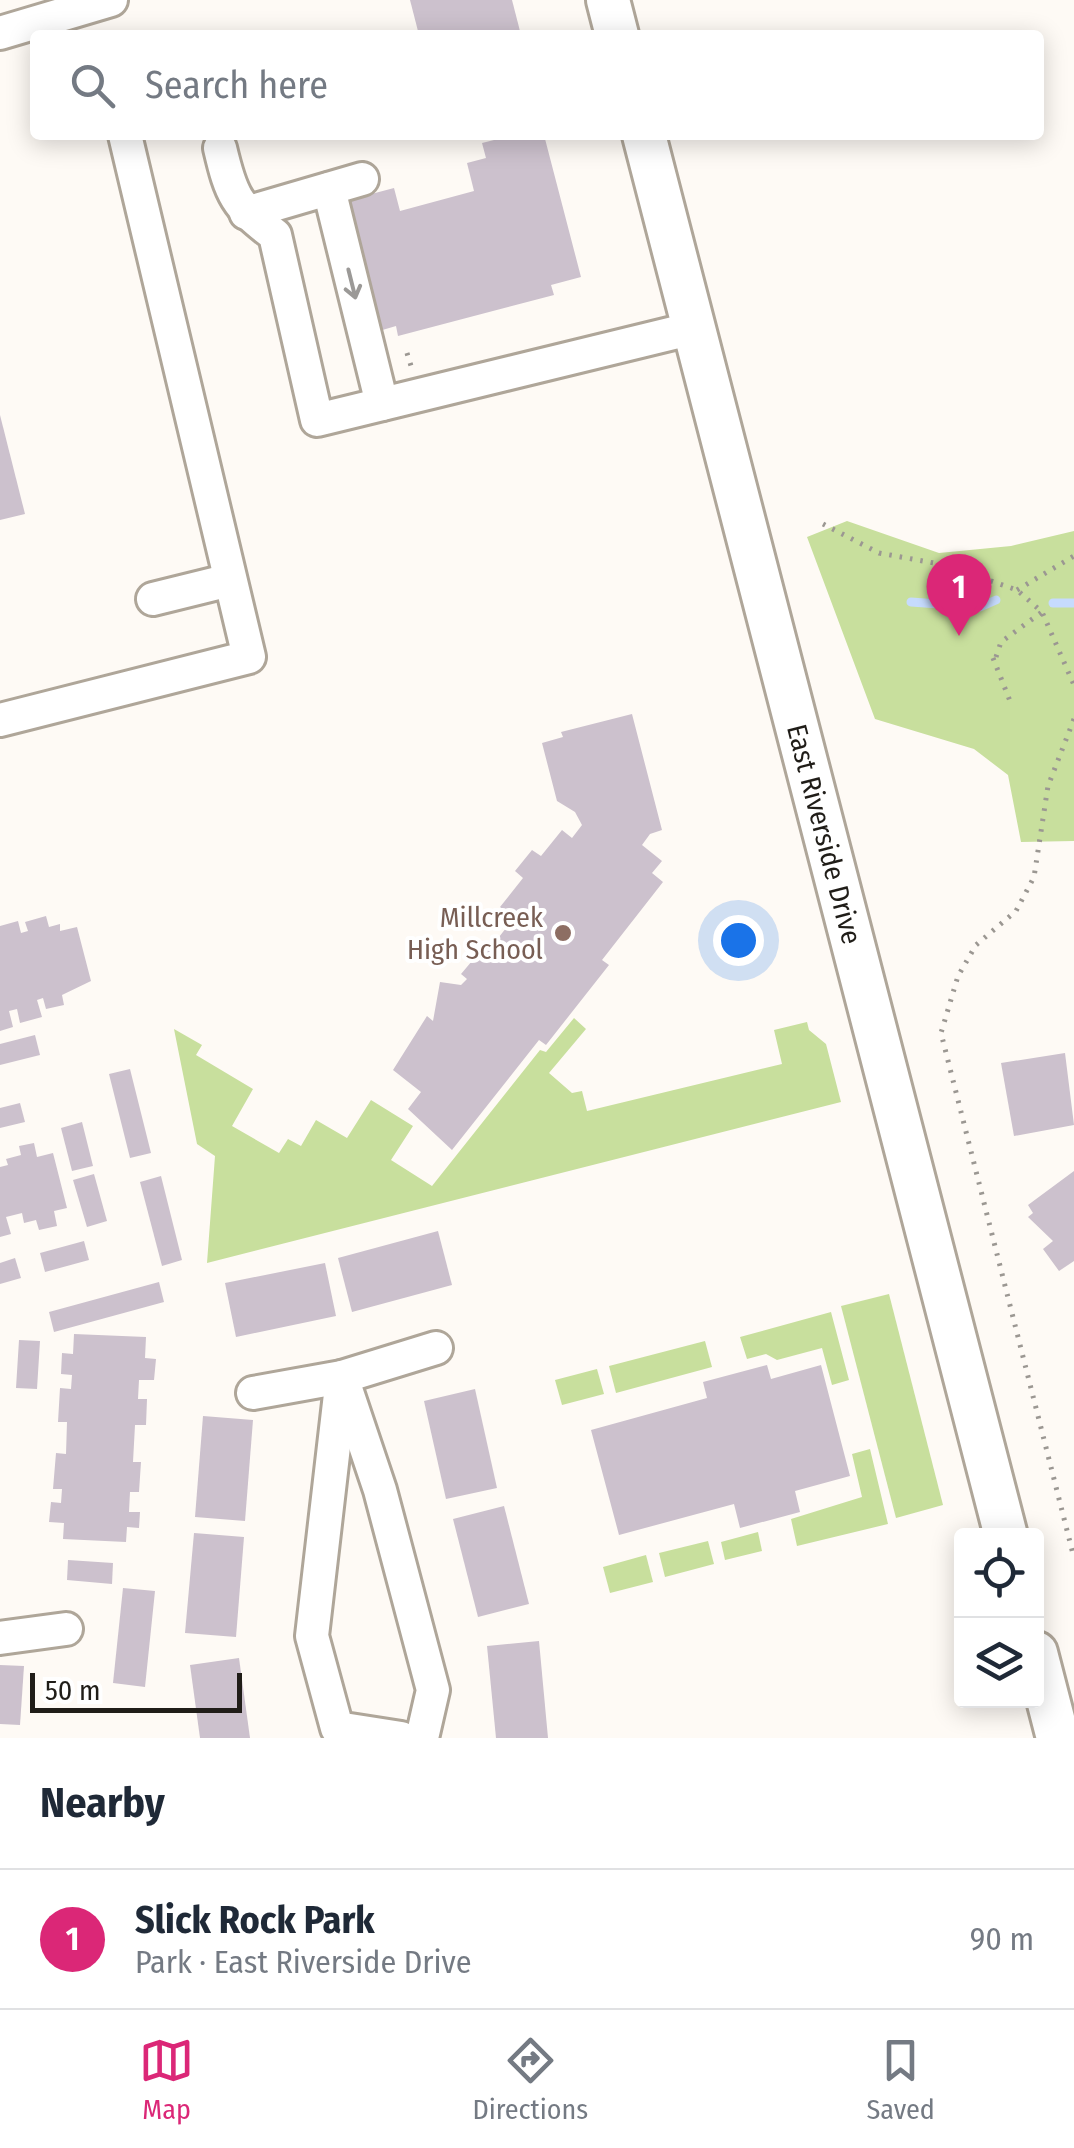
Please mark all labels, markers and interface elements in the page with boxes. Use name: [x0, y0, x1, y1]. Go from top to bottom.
search box: [30, 30, 1044, 140]
icon: search: [65, 58, 120, 113]
text: Search here: [145, 62, 328, 108]
one-way arrow: [344, 268, 363, 299]
pin: 1: [926, 554, 992, 636]
street label: East Riverside Drive: [780, 721, 869, 947]
place label: Millcreek High School: [407, 901, 544, 966]
your location: [713, 915, 764, 966]
marker: Millcreek High School: [552, 922, 574, 944]
map controls: [954, 1528, 1044, 1708]
button: locate: [954, 1528, 1044, 1618]
button: layers: [954, 1618, 1044, 1708]
scale bar: [30, 1668, 242, 1712]
text: 50 m: [45, 1674, 101, 1707]
text: Nearby: [40, 1778, 165, 1828]
text: Slick Rock Park: [135, 1897, 375, 1943]
text: 1: [66, 1920, 79, 1958]
text: 90 m: [970, 1920, 1034, 1958]
text: Park · East Riverside Drive: [135, 1943, 471, 1981]
tab: Map: [139, 2033, 194, 2126]
tab: Directions: [472, 2033, 588, 2126]
tab: Saved: [866, 2033, 935, 2126]

